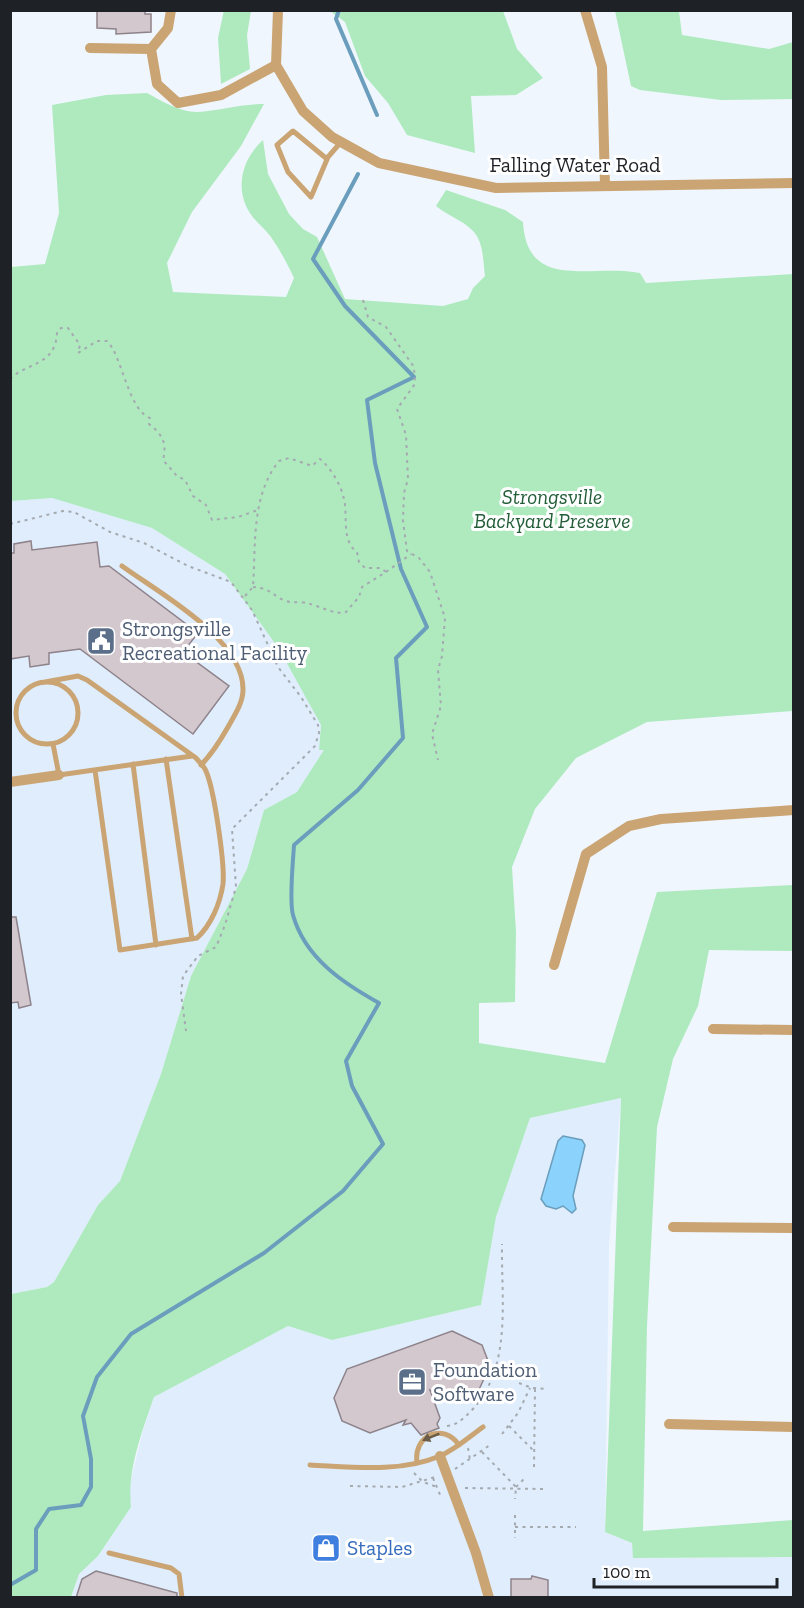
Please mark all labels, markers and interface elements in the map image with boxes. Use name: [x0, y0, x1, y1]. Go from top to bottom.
street label: Falling Water Road: [489, 152, 661, 177]
park label: Strongsville Backyard Preserve: [474, 484, 630, 533]
place label: Strongsville Recreational Facility: [122, 616, 308, 665]
public building icon: Strongsville Recreational Facility: [85, 625, 117, 657]
place label: Foundation Software: [433, 1357, 537, 1406]
office icon: Foundation Software: [396, 1366, 428, 1398]
one-way arrow: [421, 1432, 439, 1442]
shop icon: Staples: [310, 1532, 342, 1564]
place label: Staples: [347, 1535, 412, 1560]
scale bar: [594, 1551, 777, 1589]
text: 100 m: [603, 1561, 651, 1583]

